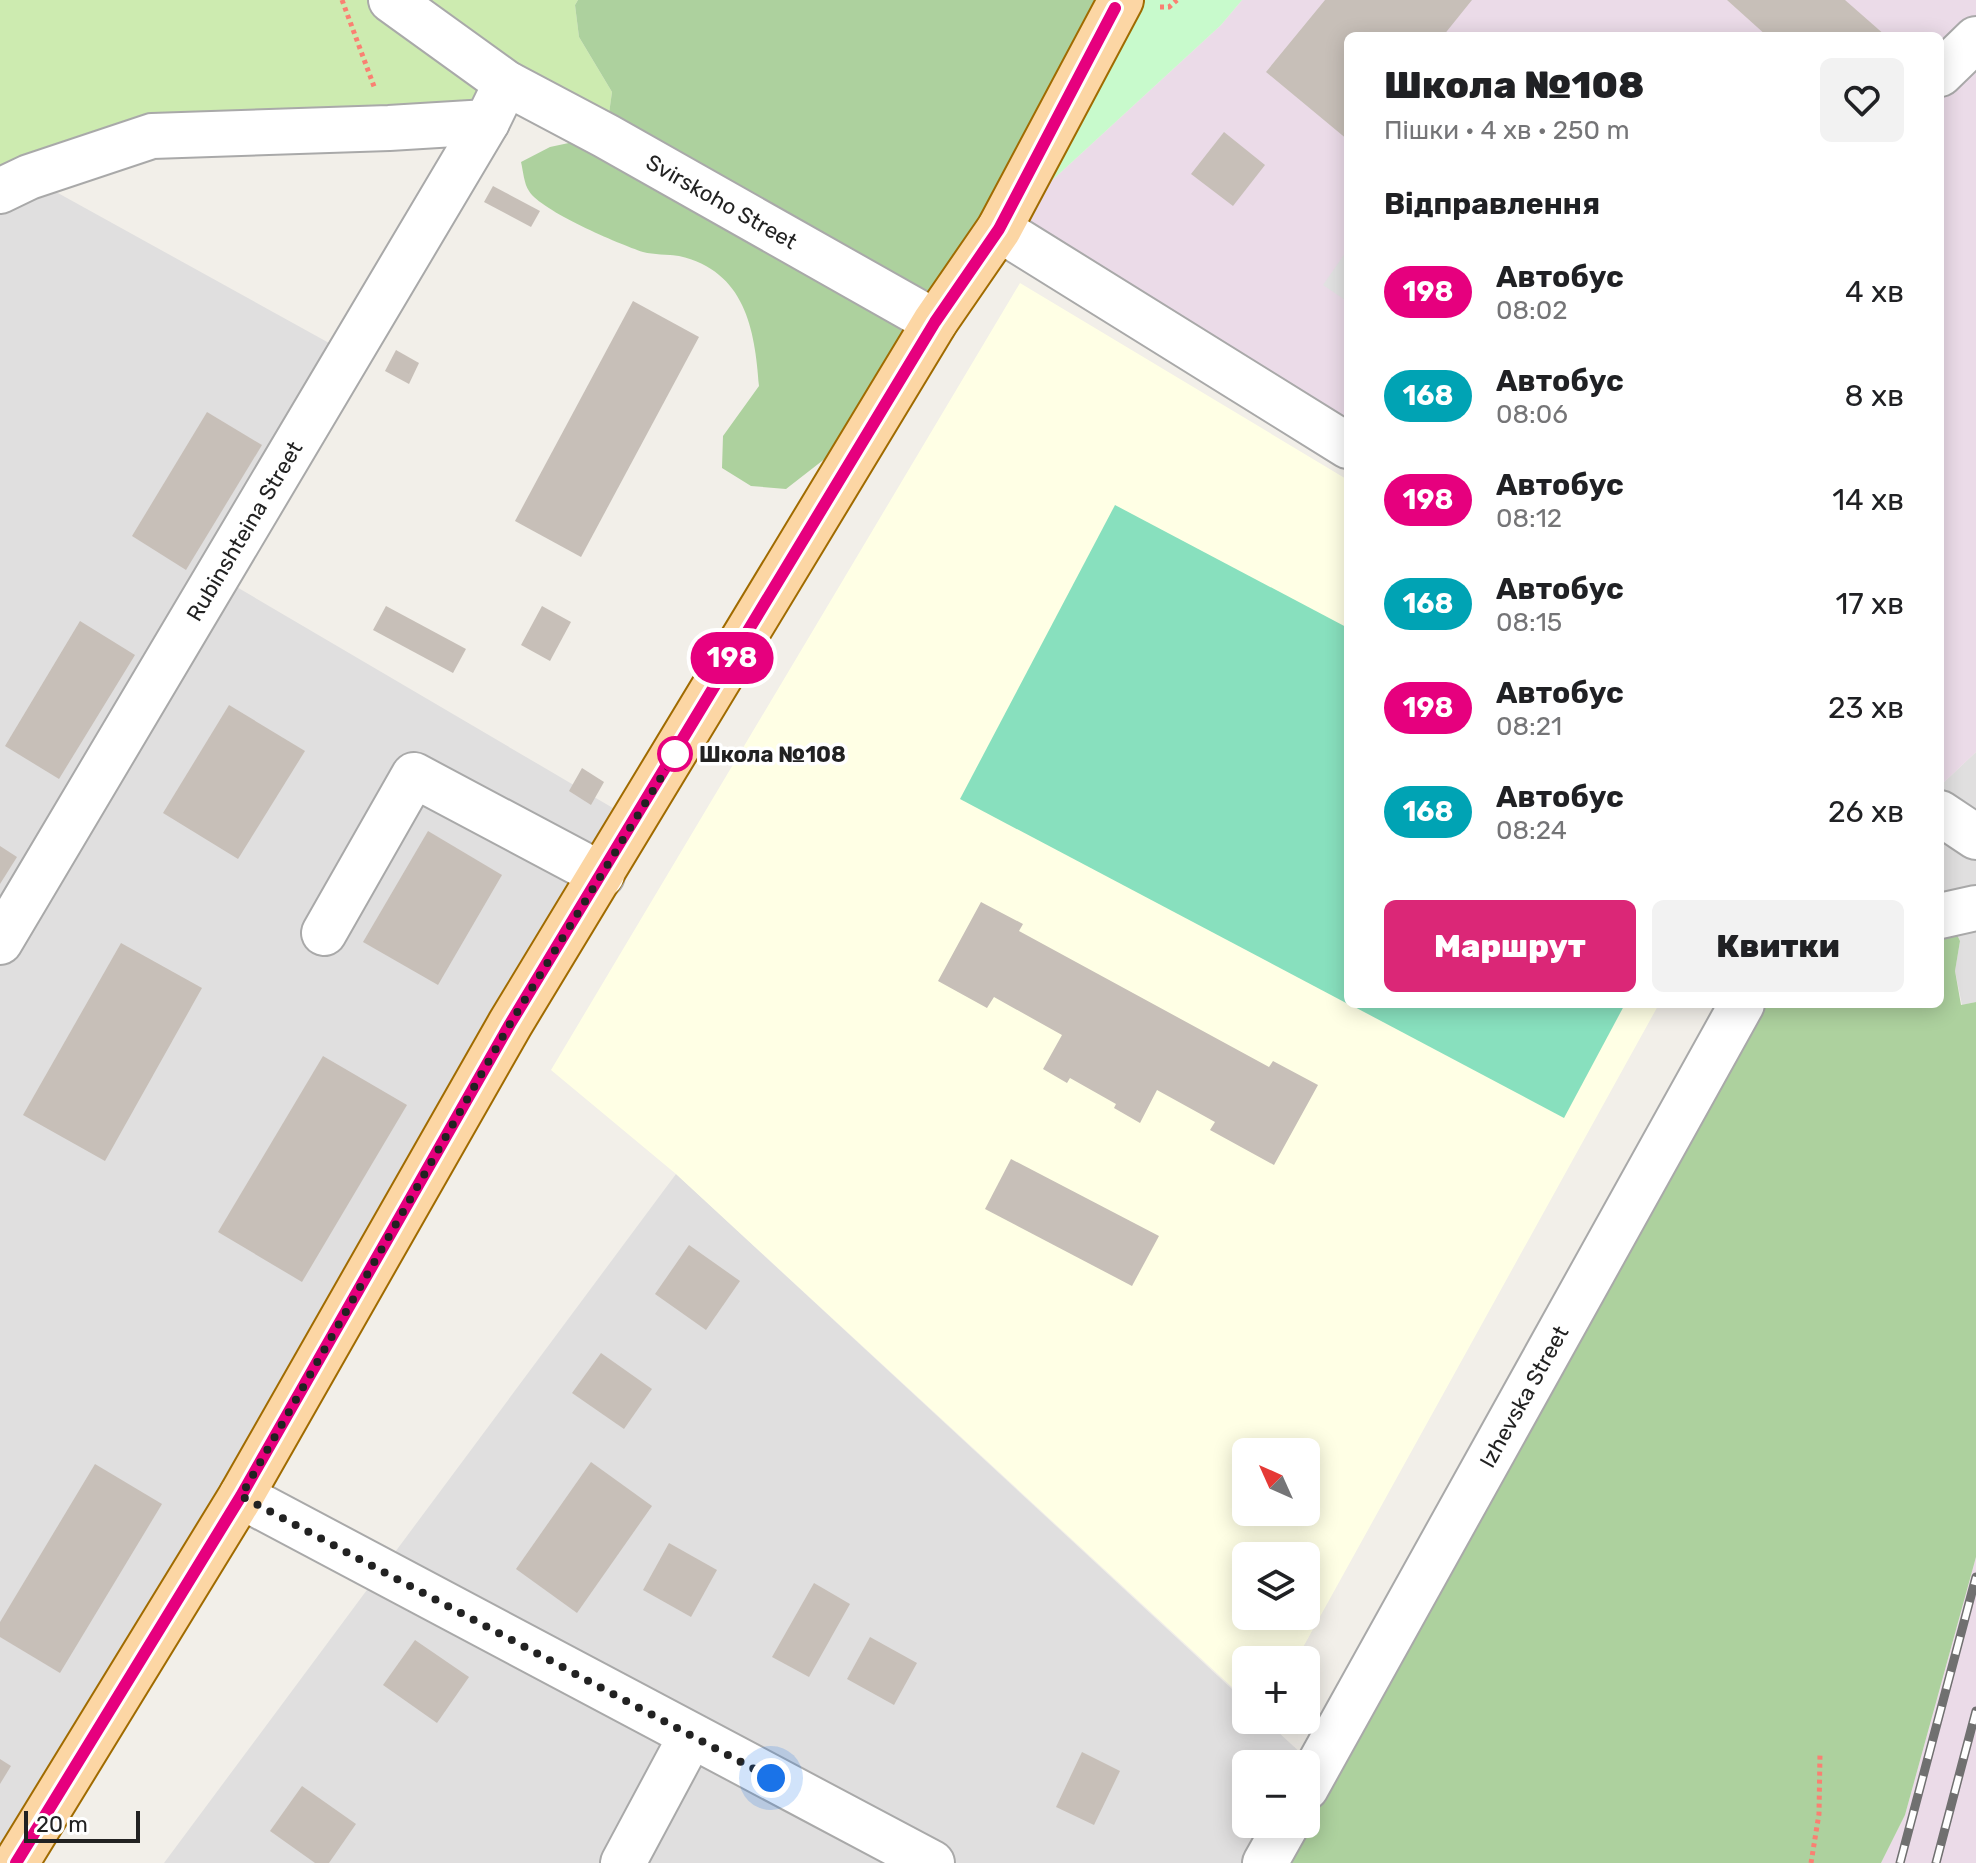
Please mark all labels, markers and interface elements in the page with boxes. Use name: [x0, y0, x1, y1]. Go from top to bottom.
button: heart: [1820, 58, 1904, 142]
text: Школа №108: [1384, 62, 1644, 108]
text: Пішки · 4 хв · 250 m: [1384, 115, 1630, 146]
street label: Svirskoho Street: [641, 148, 802, 255]
text: Відправлення: [1384, 186, 1600, 222]
text: Автобус: [1496, 259, 1624, 295]
text: 4 хв: [1845, 274, 1904, 310]
text: 198: [1403, 275, 1453, 308]
text: 08:02: [1496, 295, 1567, 326]
text: Автобус: [1496, 363, 1624, 399]
text: 8 хв: [1845, 378, 1904, 414]
text: 168: [1402, 379, 1454, 412]
text: 08:06: [1496, 399, 1568, 430]
street label: Rubinshteina Street: [181, 436, 309, 626]
text: Автобус: [1496, 467, 1624, 503]
text: 14 хв: [1832, 482, 1904, 518]
text: 198: [1403, 483, 1453, 516]
text: 08:12: [1496, 503, 1562, 534]
text: Автобус: [1496, 571, 1624, 607]
text: 17 хв: [1835, 586, 1904, 622]
text: 168: [1402, 587, 1454, 620]
text: 08:15: [1496, 607, 1562, 638]
line badge: 198: [686, 632, 778, 684]
text: 198: [707, 641, 757, 674]
text: Автобус: [1496, 675, 1624, 711]
text: 23 хв: [1828, 690, 1904, 726]
text: 198: [1403, 691, 1453, 724]
text: 08:21: [1496, 711, 1562, 742]
marker: Школа №108: [658, 737, 692, 771]
place label: Школа №108: [699, 741, 846, 768]
text: Автобус: [1496, 779, 1624, 815]
text: 26 хв: [1828, 794, 1904, 830]
text: 168: [1402, 795, 1454, 828]
text: 08:24: [1496, 815, 1567, 846]
button: Маршрут: [1384, 900, 1636, 992]
button: Квитки: [1652, 900, 1904, 992]
street label: Izhevska Street: [1474, 1321, 1575, 1472]
north arrow: [1232, 1438, 1320, 1526]
map controls: [1232, 1438, 1320, 1838]
button: layers: [1232, 1542, 1320, 1630]
button: +: [1232, 1646, 1320, 1734]
button: −: [1232, 1750, 1320, 1838]
your location: [751, 1758, 791, 1798]
scale bar: [24, 1807, 140, 1843]
text: 20 m: [36, 1811, 88, 1838]

